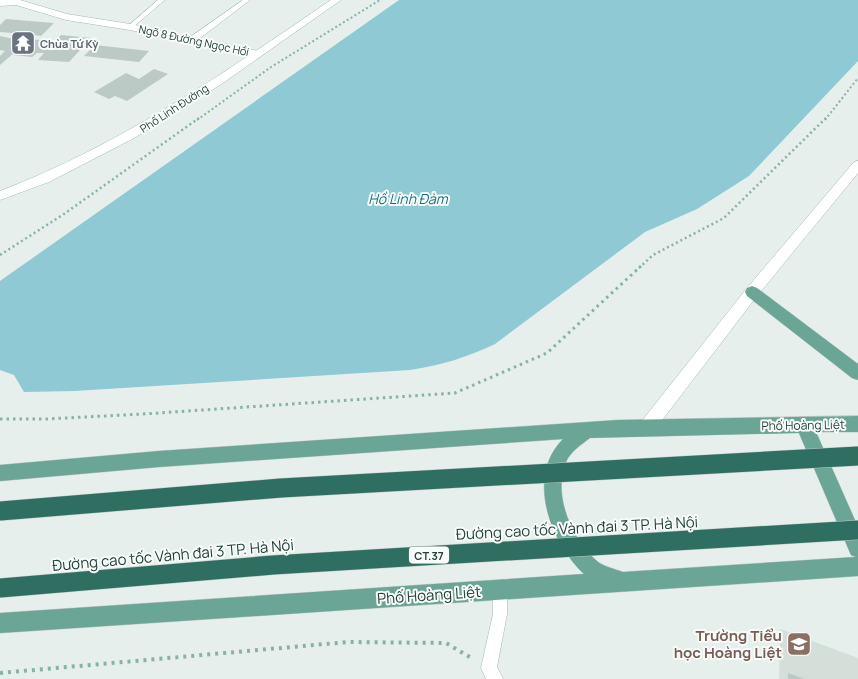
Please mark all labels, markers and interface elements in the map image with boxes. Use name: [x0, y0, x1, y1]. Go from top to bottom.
street label: Ngõ 8 Đường Ngọc Hồi: [137, 21, 251, 59]
temple icon: Chùa Tứ Kỳ: [10, 30, 36, 56]
place label: Chùa Tứ Kỳ: [40, 36, 99, 51]
street label: Phố Linh Đường: [137, 80, 211, 136]
water label: Hồ Linh Đàm: [368, 189, 449, 208]
street label: Phố Hoàng Liệt: [761, 416, 845, 434]
street label: Đường cao tốc Vành đai 3 TP. Hà Nội: [455, 511, 699, 545]
street label: Đường cao tốc Vành đai 3 TP. Hà Nội: [51, 534, 295, 576]
road number: CT.37: [409, 546, 449, 564]
street label: Phố Hoàng Liệt: [376, 581, 482, 609]
place label: Trường Tiểu học Hoàng Liệt: [674, 625, 782, 663]
school or university icon: Trường Tiểu học Hoàng Liệt: [786, 631, 812, 657]

